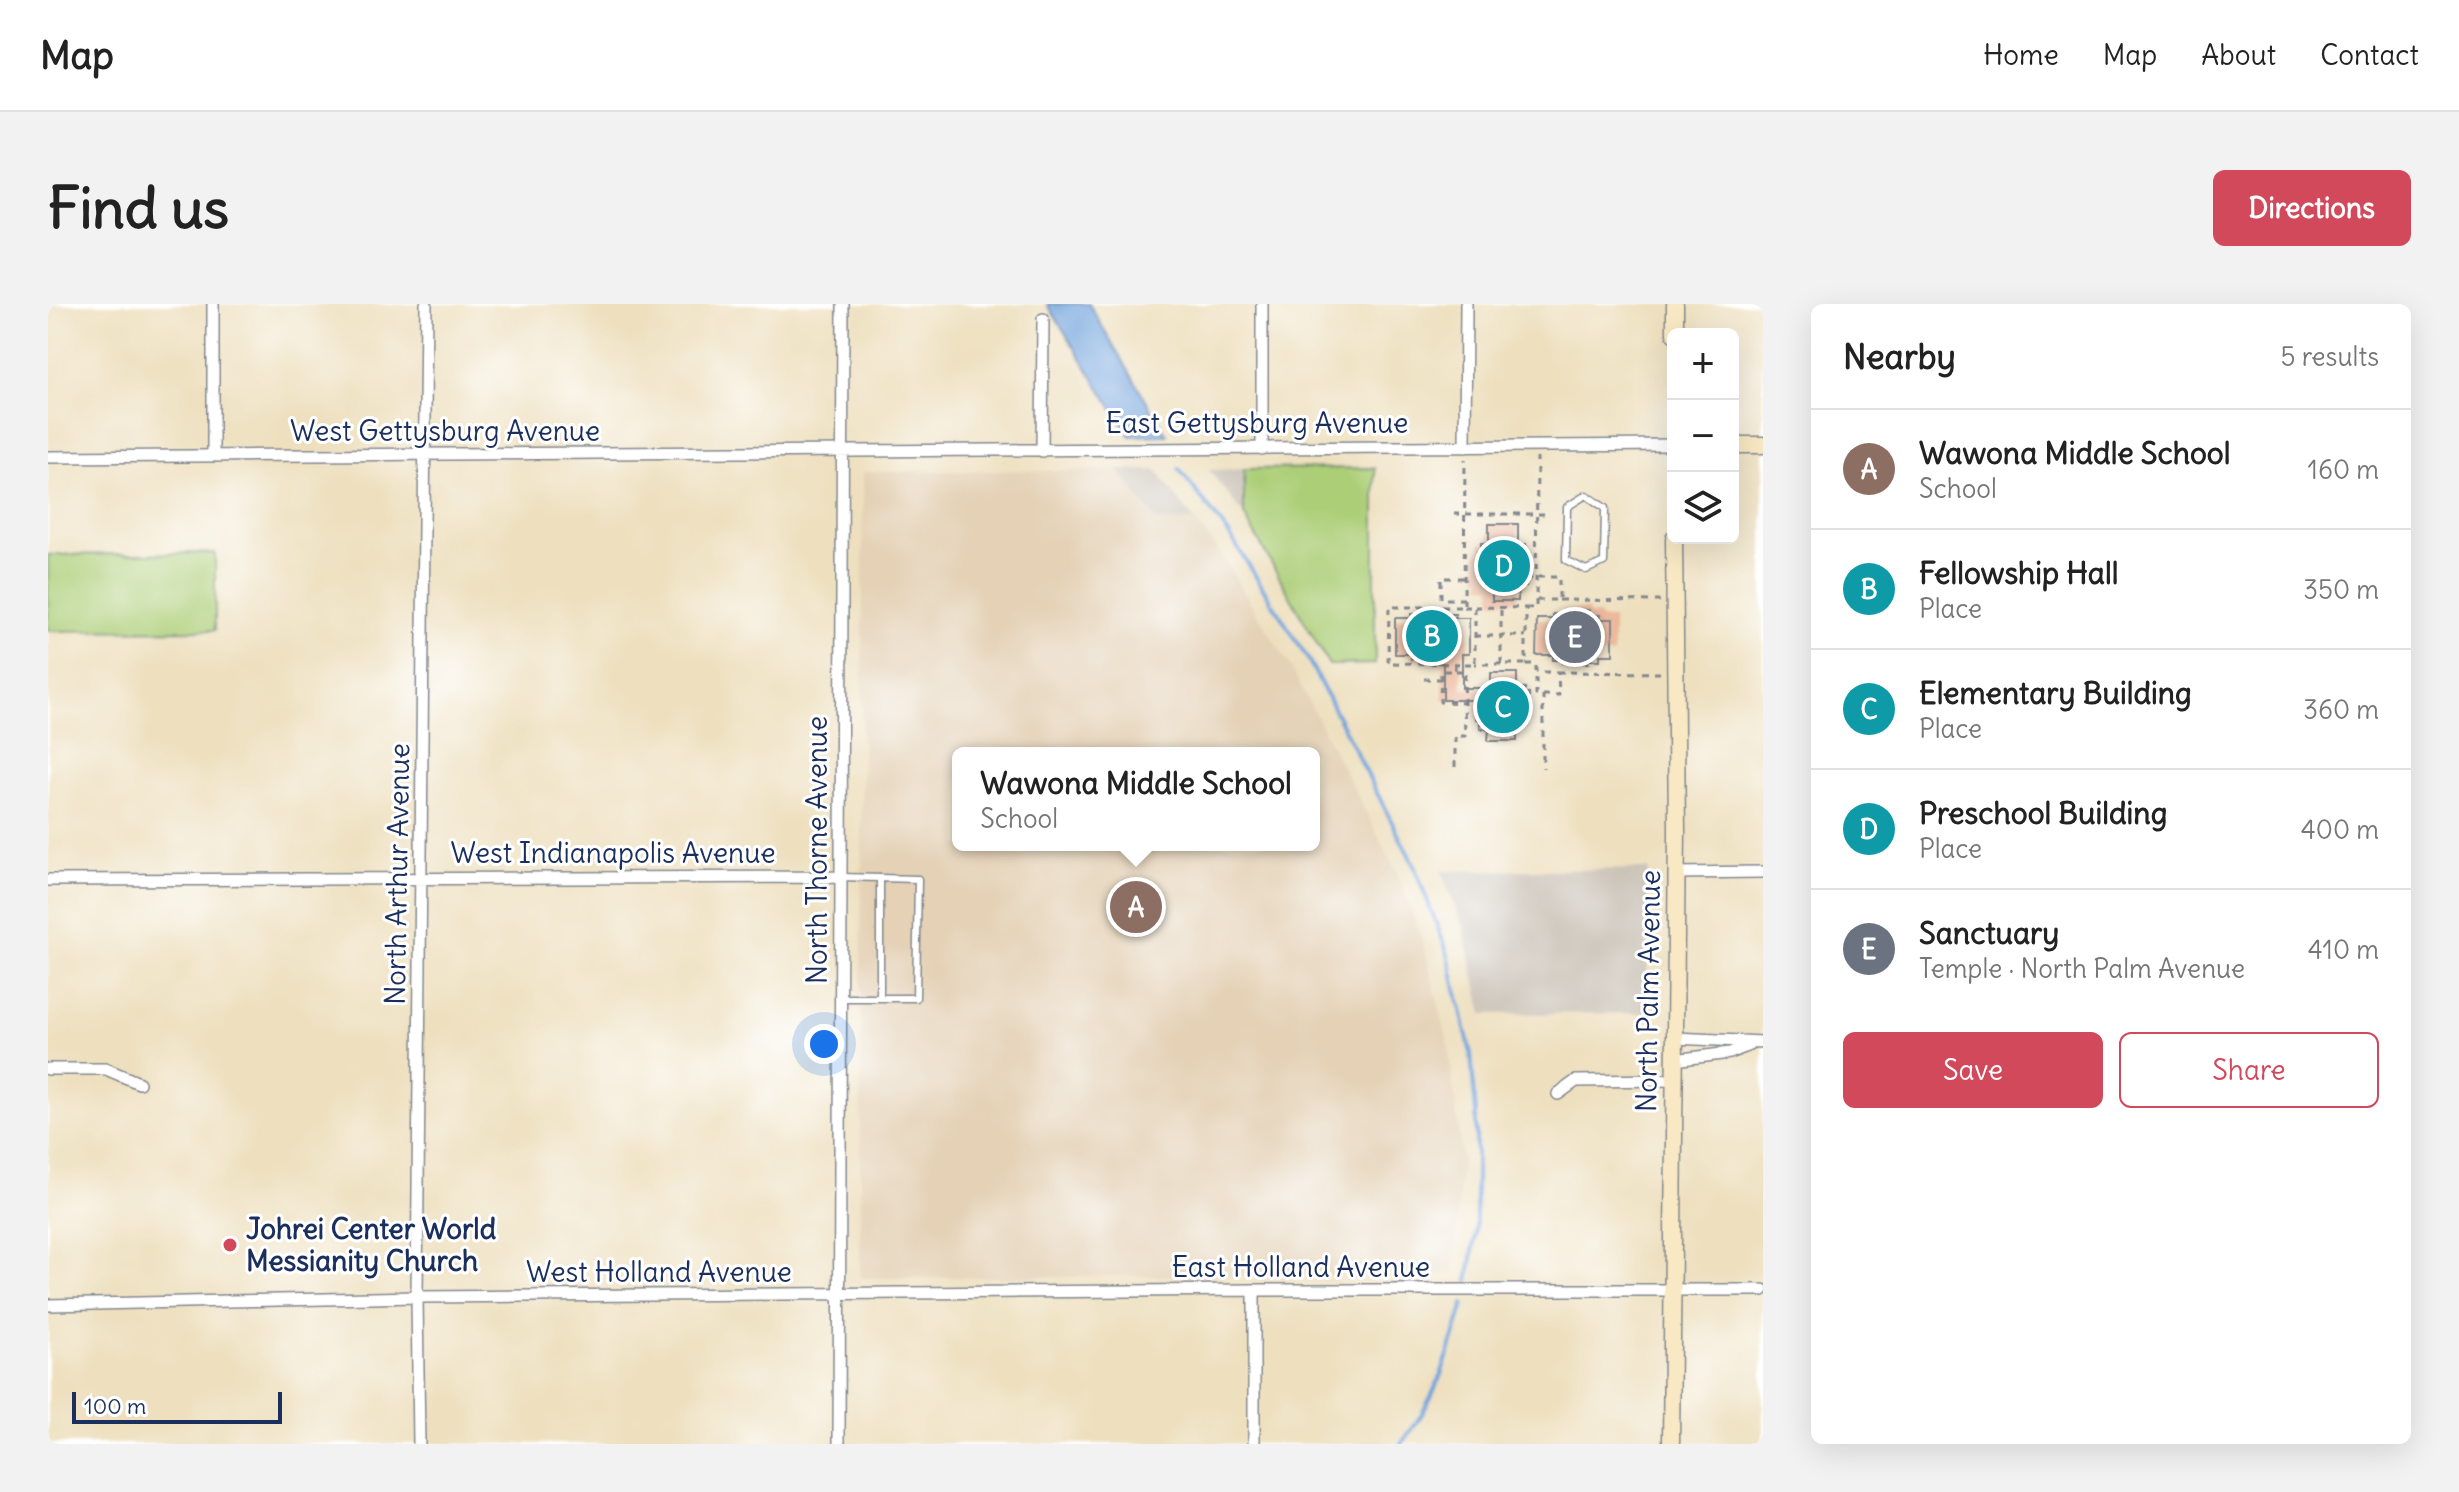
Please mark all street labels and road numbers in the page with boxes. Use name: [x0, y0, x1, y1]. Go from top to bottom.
street label: East Gettysburg Avenue: [1106, 405, 1408, 441]
street label: West Gettysburg Avenue: [290, 413, 600, 449]
street label: North Thorne Avenue: [799, 716, 835, 984]
street label: North Arthur Avenue: [377, 743, 417, 1005]
street label: West Indianapolis Avenue: [451, 835, 776, 871]
street label: North Palm Avenue: [1628, 870, 1668, 1112]
street label: East Holland Avenue: [1172, 1249, 1430, 1285]
street label: West Holland Avenue: [526, 1254, 792, 1290]

